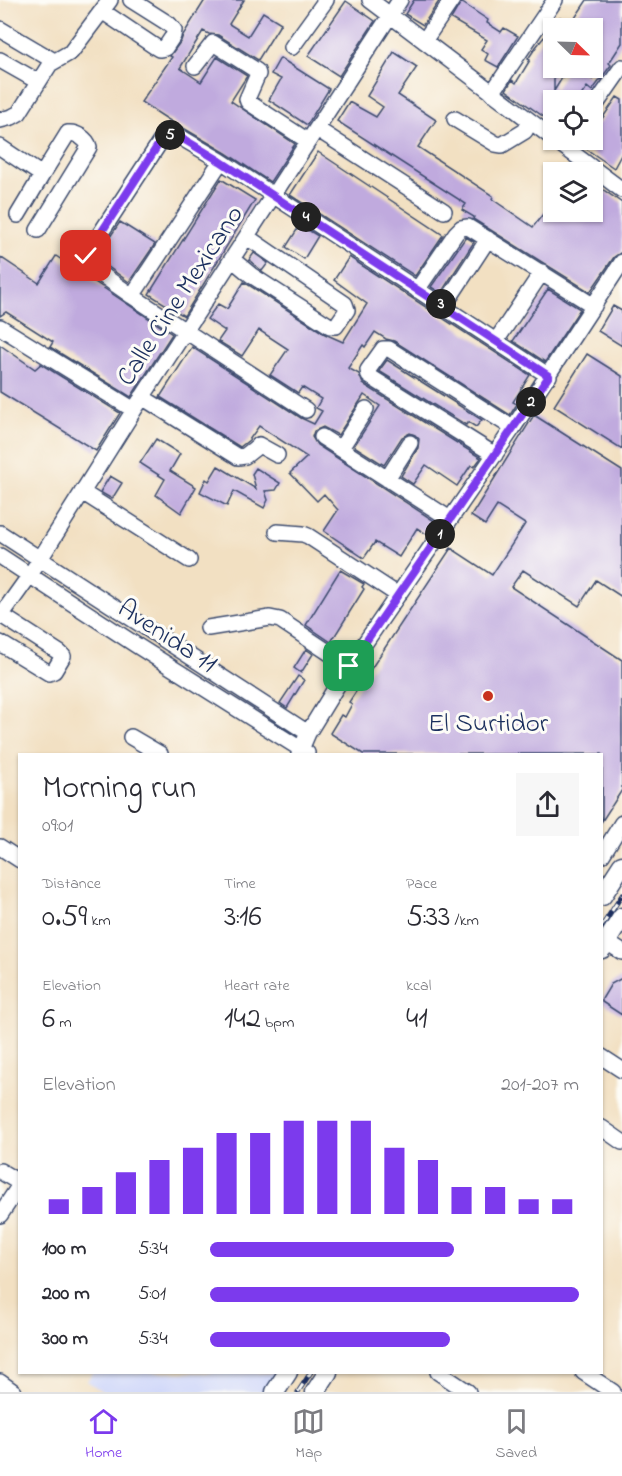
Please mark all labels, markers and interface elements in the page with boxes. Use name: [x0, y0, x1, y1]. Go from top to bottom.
north arrow: [543, 18, 603, 78]
map controls: [543, 18, 603, 222]
button: locate: [543, 90, 603, 150]
pin: 5: [155, 120, 185, 150]
text: 5: [165, 123, 175, 147]
button: layers: [543, 162, 603, 222]
street label: Calle Cine Mexicano: [108, 198, 254, 394]
pin: 4: [291, 202, 321, 232]
text: 4: [303, 205, 309, 229]
pin: [60, 230, 111, 281]
icon: check: [69, 239, 102, 272]
pin: 3: [426, 289, 456, 319]
text: 3: [438, 292, 444, 316]
pin: 2: [516, 387, 546, 417]
text: 2: [527, 390, 535, 414]
pin: 1: [425, 519, 455, 549]
text: 1: [437, 522, 443, 546]
street label: Avenida 11: [109, 590, 224, 684]
pin: [323, 640, 374, 691]
icon: arrive: [332, 649, 365, 682]
marker: El Surtidor: [481, 689, 495, 703]
place label: El Surtidor: [428, 705, 549, 744]
text: Morning run: [42, 765, 196, 813]
button: share: [516, 773, 579, 836]
text: 09:01: [42, 812, 73, 841]
text: Distance: [42, 872, 101, 896]
text: Time: [224, 872, 256, 896]
text: Pace: [406, 872, 437, 896]
text: 0.59: [42, 896, 87, 940]
text: 3:16: [224, 896, 262, 940]
text: 5:33: [406, 896, 451, 940]
text: km: [87, 909, 111, 933]
text: /km: [451, 909, 479, 933]
text: Elevation: [42, 974, 101, 998]
text: Heart rate: [224, 974, 290, 998]
text: kcal: [406, 974, 431, 998]
text: 6: [42, 998, 55, 1042]
text: 142: [224, 998, 261, 1042]
text: 41: [406, 998, 428, 1042]
text: m: [55, 1011, 72, 1035]
text: bpm: [261, 1011, 294, 1035]
text: Elevation: [42, 1071, 116, 1100]
text: 201–207 m: [501, 1071, 579, 1100]
text: 100 m: [42, 1235, 86, 1264]
text: 5:34: [138, 1235, 168, 1264]
text: 200 m: [42, 1280, 90, 1309]
text: 5:01: [138, 1280, 166, 1309]
text: 300 m: [42, 1325, 88, 1354]
text: 5:34: [138, 1325, 168, 1354]
tab: Home: [85, 1405, 122, 1465]
tab: Map: [292, 1405, 325, 1465]
tab: Saved: [495, 1405, 537, 1465]

